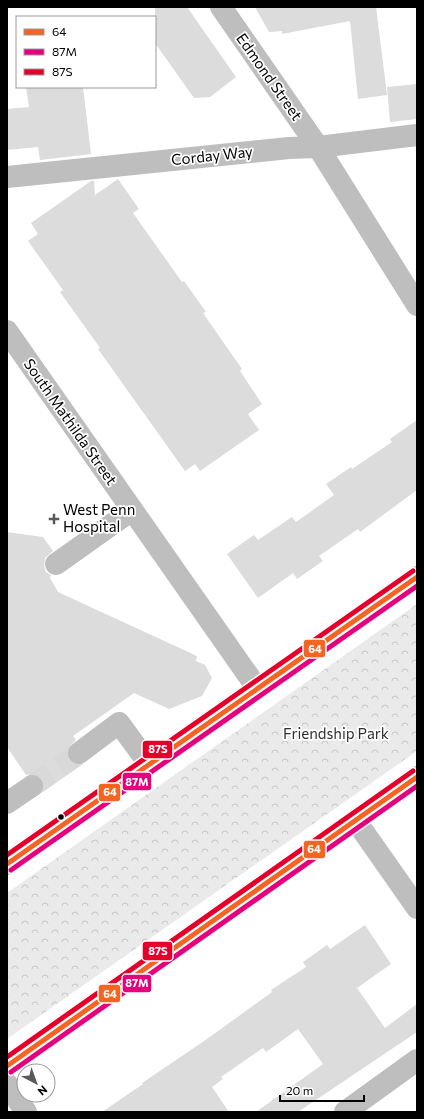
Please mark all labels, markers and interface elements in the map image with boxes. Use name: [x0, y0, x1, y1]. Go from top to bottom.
legend: [16, 16, 156, 88]
text: 64: [52, 24, 66, 38]
street label: Edmond Street: [233, 29, 306, 123]
text: 87M: [52, 44, 77, 58]
text: 87S: [52, 64, 73, 78]
street label: Corday Way: [170, 142, 254, 168]
street label: South Mathilda Street: [20, 355, 121, 488]
place label: West Penn Hospital: [63, 500, 135, 535]
marker: West Penn Hospital: [48, 513, 60, 525]
line badge: 64: [303, 639, 326, 658]
text: 64: [308, 642, 322, 655]
park label: Friendship Park: [283, 724, 389, 742]
line badge: 87S: [142, 740, 173, 759]
text: 87S: [148, 742, 168, 755]
line badge: 87M: [122, 772, 152, 791]
text: 87M: [125, 775, 149, 788]
line badge: 64: [98, 783, 121, 802]
text: 64: [103, 785, 117, 798]
unlabelled marker: [56, 812, 66, 822]
line badge: 64: [303, 840, 326, 859]
text: 64: [307, 842, 321, 855]
line badge: 87S: [142, 941, 173, 961]
text: 87S: [148, 944, 168, 957]
line badge: 87M: [122, 974, 152, 993]
text: 87M: [125, 976, 149, 989]
line badge: 64: [98, 984, 121, 1003]
text: 64: [103, 987, 117, 1000]
north arrow: [16, 1063, 56, 1103]
scale bar: [280, 1077, 364, 1103]
text: N: [36, 1083, 50, 1099]
text: 20 m: [286, 1083, 313, 1097]

